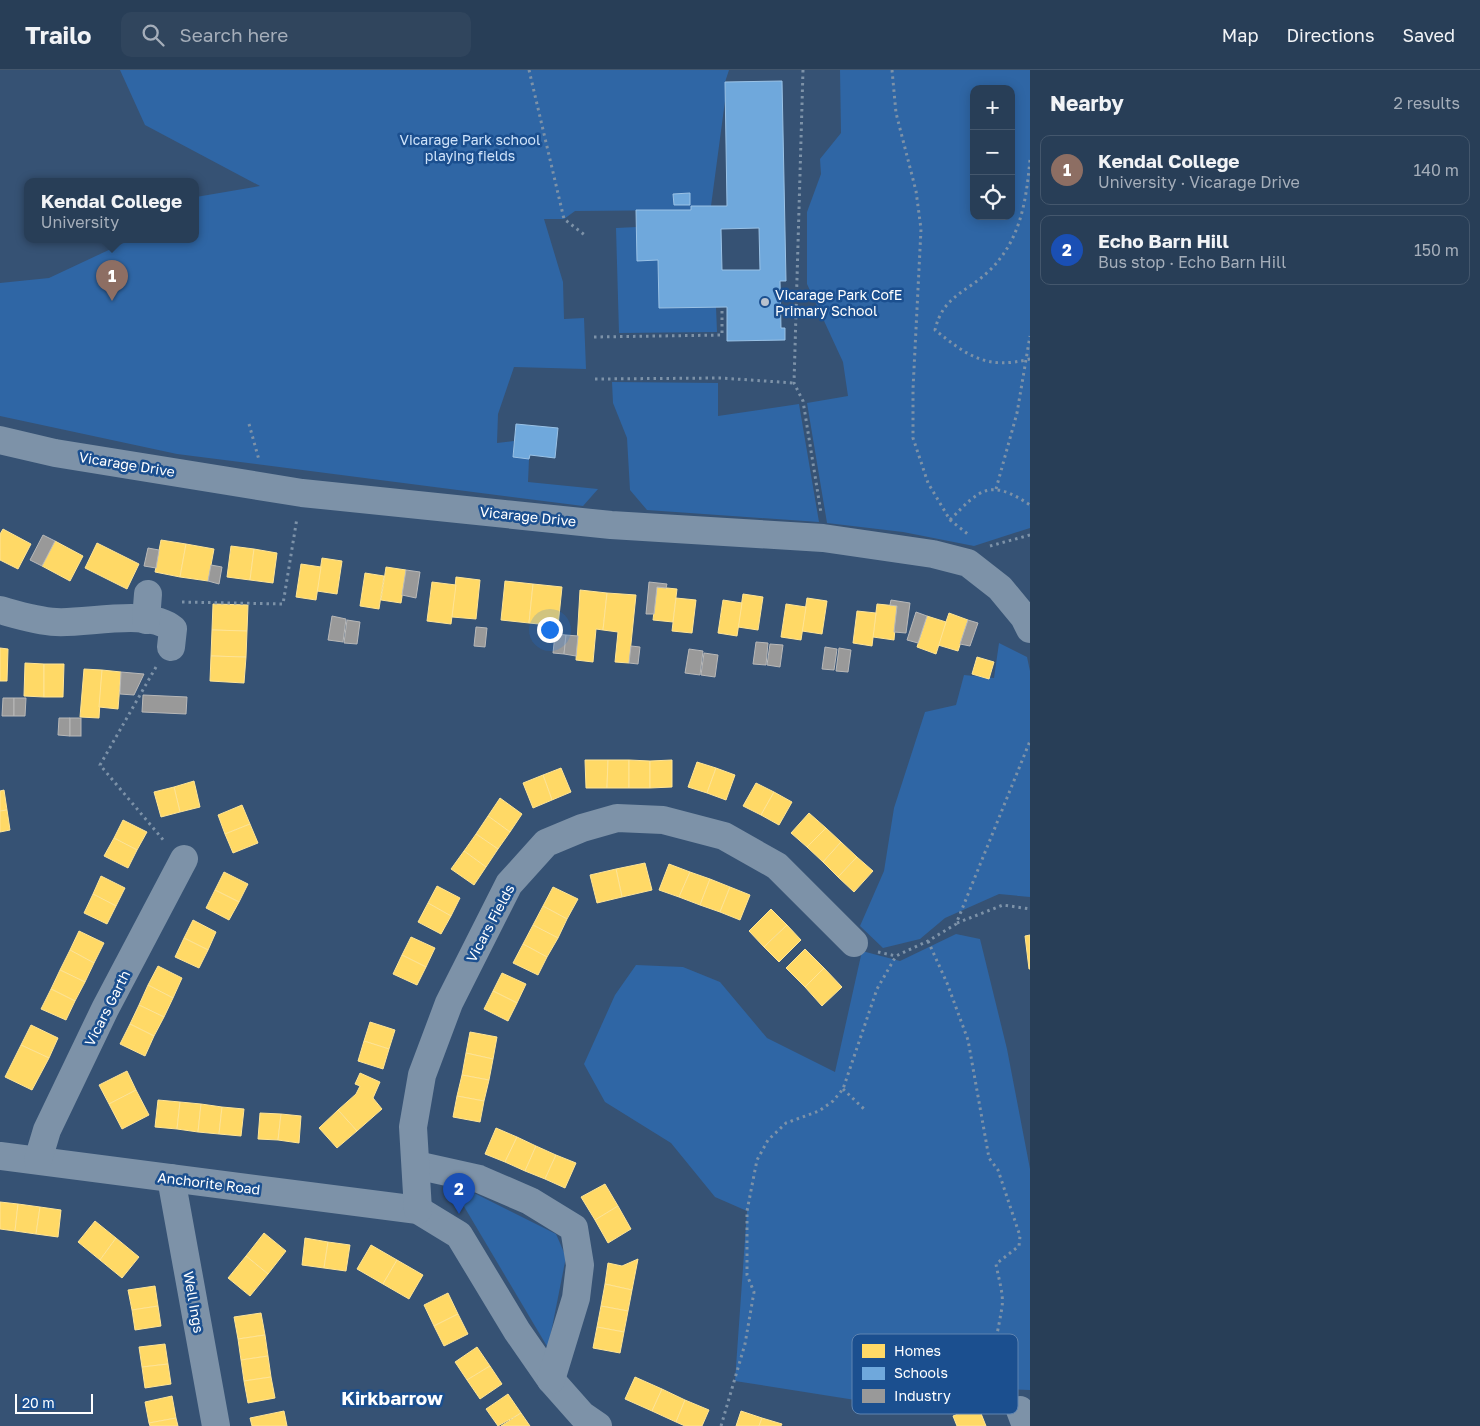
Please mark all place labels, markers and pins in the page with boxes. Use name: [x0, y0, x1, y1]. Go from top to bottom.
pin: 1: [96, 260, 128, 301]
place label: Vicarage Park CofE Primary School: [775, 286, 902, 319]
marker: Vicarage Park CofE Primary School: [759, 296, 771, 308]
pin: 2: [443, 1173, 475, 1214]

